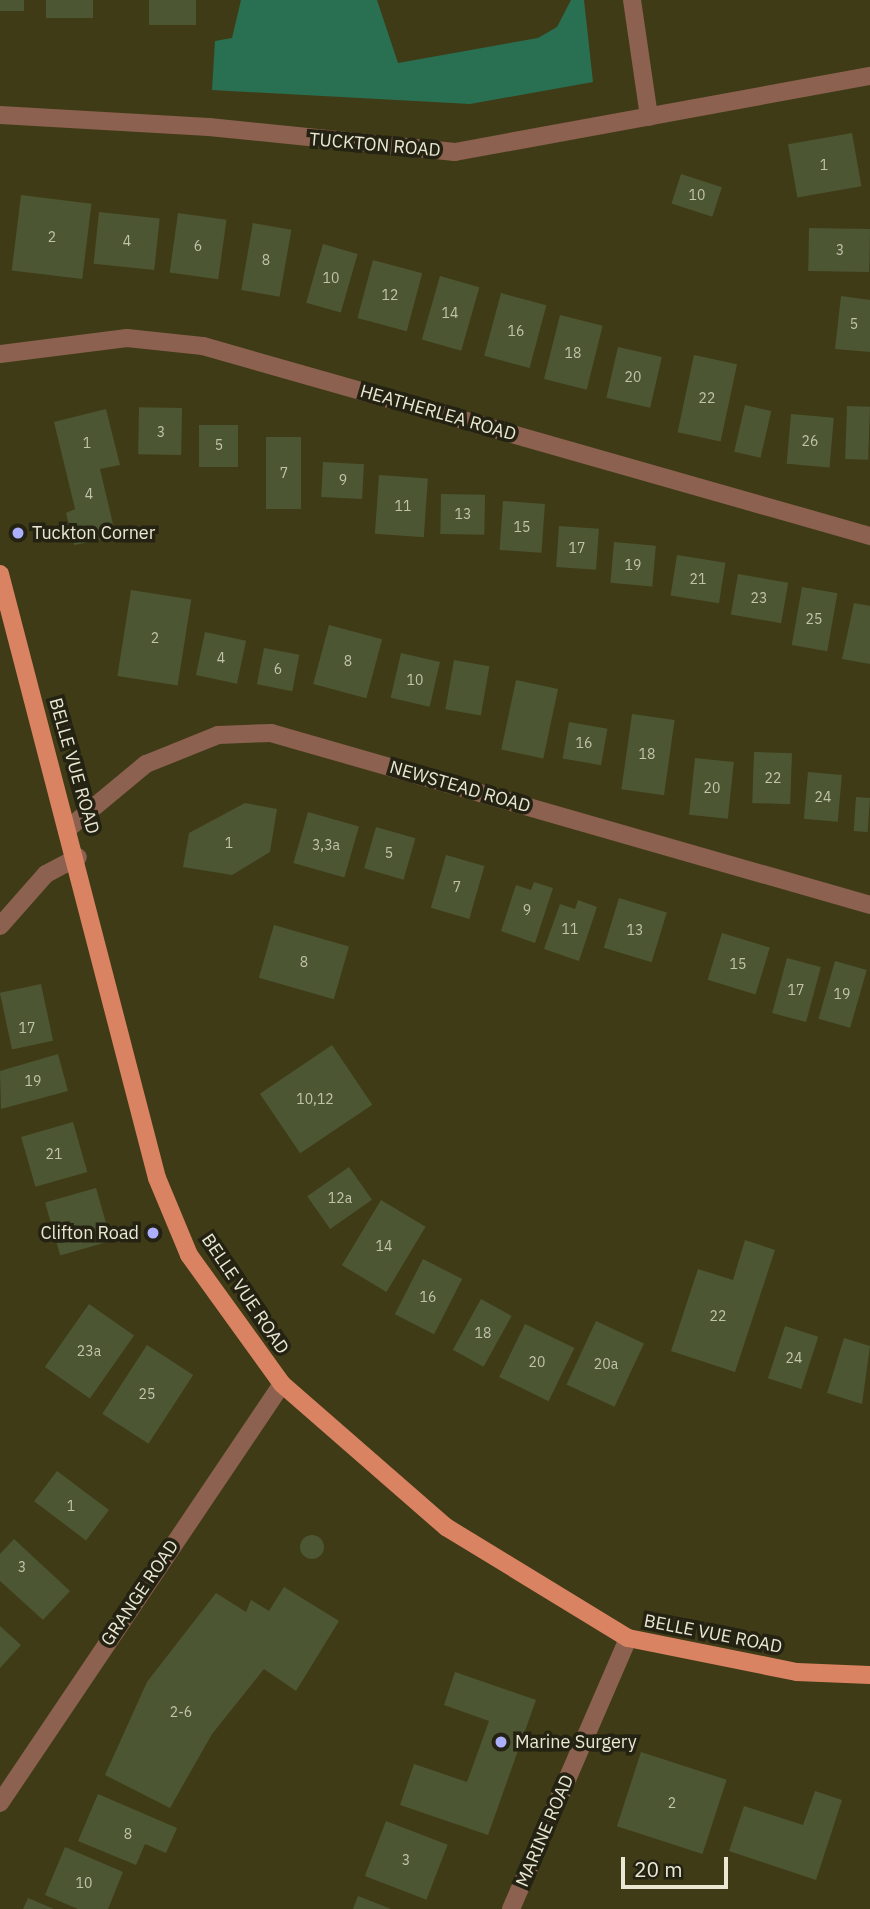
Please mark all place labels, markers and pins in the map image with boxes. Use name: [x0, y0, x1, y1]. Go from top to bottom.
place label: Tuckton Corner: [32, 522, 155, 544]
marker: Tuckton Corner: [10, 525, 26, 541]
place label: Clifton Road: [40, 1222, 139, 1244]
marker: Clifton Road: [145, 1225, 161, 1241]
place label: Marine Surgery: [515, 1731, 637, 1753]
marker: Marine Surgery: [493, 1734, 509, 1750]

